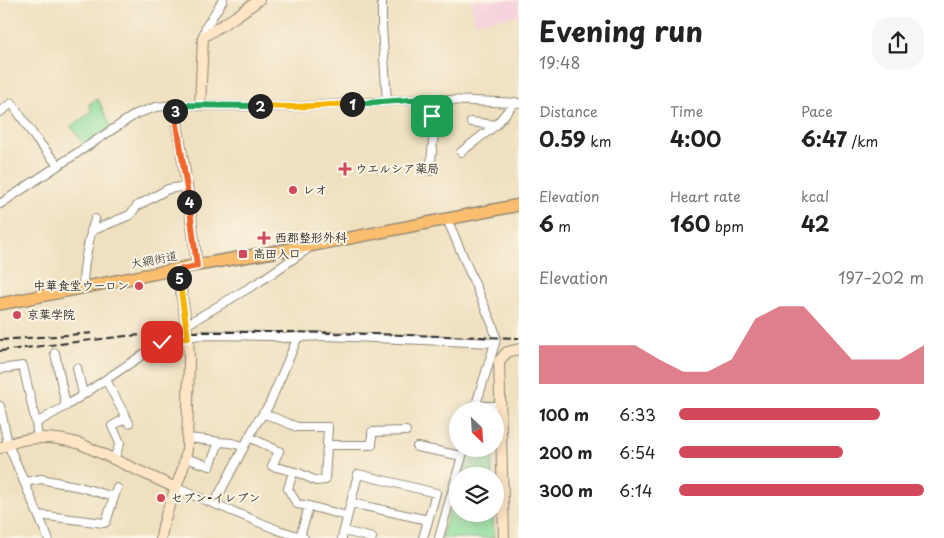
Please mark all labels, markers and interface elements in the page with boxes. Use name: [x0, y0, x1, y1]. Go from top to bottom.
text: Evening run: [539, 9, 703, 52]
button: share: [872, 17, 924, 69]
text: 19:48: [539, 50, 581, 74]
pin: 1: [340, 92, 364, 116]
pin: 2: [248, 94, 272, 118]
text: 1: [349, 94, 356, 115]
pin: [411, 95, 453, 137]
text: 2: [256, 96, 265, 117]
pin: 3: [162, 98, 188, 124]
text: 3: [171, 101, 180, 122]
text: Distance: [539, 101, 598, 122]
text: Time: [670, 101, 703, 122]
text: Pace: [801, 101, 833, 122]
icon: arrive: [418, 102, 446, 130]
text: 0.59: [539, 122, 586, 154]
text: 4:00: [670, 122, 721, 154]
text: 6:47: [801, 122, 847, 154]
text: km: [586, 131, 611, 152]
text: /km: [847, 131, 878, 152]
place label: ウエルシア薬局: [355, 159, 439, 177]
marker: ウエルシア薬局: [339, 163, 351, 175]
place label: レオ: [303, 180, 327, 198]
marker: レオ: [287, 184, 299, 196]
text: Elevation: [539, 186, 599, 207]
text: Heart rate: [670, 186, 741, 207]
text: kcal: [801, 186, 829, 207]
pin: 4: [176, 190, 202, 214]
text: 4: [185, 192, 194, 213]
text: 6: [539, 207, 554, 239]
text: 160: [670, 207, 710, 239]
text: 42: [801, 207, 830, 239]
text: m: [554, 216, 571, 237]
text: bpm: [710, 216, 744, 237]
place label: 西郡整形外科: [275, 228, 347, 246]
marker: 西郡整形外科: [257, 231, 271, 245]
place label: 高田入口: [253, 244, 301, 262]
street label: 大網街道: [129, 246, 179, 272]
marker: 高田入口: [237, 248, 249, 260]
text: Elevation: [539, 265, 608, 289]
text: 197–202 m: [838, 265, 924, 289]
pin: 5: [166, 266, 192, 290]
text: 5: [175, 268, 184, 289]
place label: 中華食堂ウーロン: [33, 276, 129, 294]
marker: 中華食堂ウーロン: [133, 280, 145, 292]
place label: 京葉学院: [27, 305, 75, 323]
marker: 京葉学院: [11, 309, 23, 321]
pin: [141, 321, 183, 363]
icon: check: [148, 328, 176, 356]
north arrow: [449, 402, 504, 458]
map controls: [449, 402, 504, 522]
text: 100 m: [539, 402, 589, 426]
text: 6:33: [619, 402, 656, 426]
text: 200 m: [539, 440, 593, 464]
text: 6:54: [619, 440, 656, 464]
button: layers: [449, 467, 504, 522]
text: 300 m: [539, 478, 593, 502]
text: 6:14: [619, 478, 653, 502]
place label: セブン-イレブン: [171, 488, 261, 506]
marker: セブン-イレブン: [155, 492, 167, 504]

